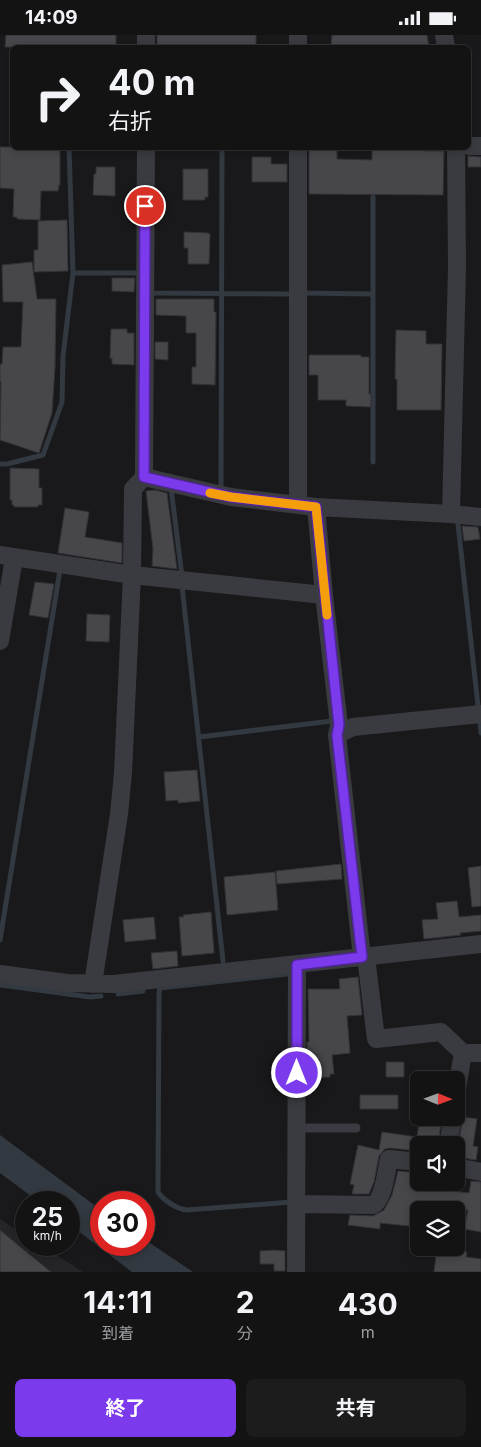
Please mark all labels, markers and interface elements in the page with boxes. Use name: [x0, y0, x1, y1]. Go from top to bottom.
text: 14:09: [25, 6, 78, 29]
text: 40 m: [108, 61, 196, 103]
icon: right: [25, 65, 90, 130]
text: 右折: [108, 108, 152, 134]
pin: [124, 185, 166, 227]
icon: arrive: [131, 192, 159, 220]
position arrow: [270, 1046, 322, 1098]
north arrow: [410, 1071, 465, 1126]
map controls: [410, 1071, 465, 1256]
button: sound: [410, 1136, 465, 1191]
speed limit sign: 30: [90, 1191, 155, 1256]
button: layers: [410, 1201, 465, 1256]
text: 25: [32, 1202, 63, 1232]
text: km/h: [33, 1228, 62, 1243]
text: 14:11: [83, 1284, 152, 1320]
text: 2: [236, 1284, 255, 1320]
text: 430: [338, 1286, 398, 1322]
text: m: [361, 1322, 375, 1342]
text: 到着: [102, 1323, 134, 1343]
text: 分: [237, 1323, 253, 1343]
button: 終了: [15, 1379, 236, 1437]
button: 共有: [246, 1379, 466, 1437]

